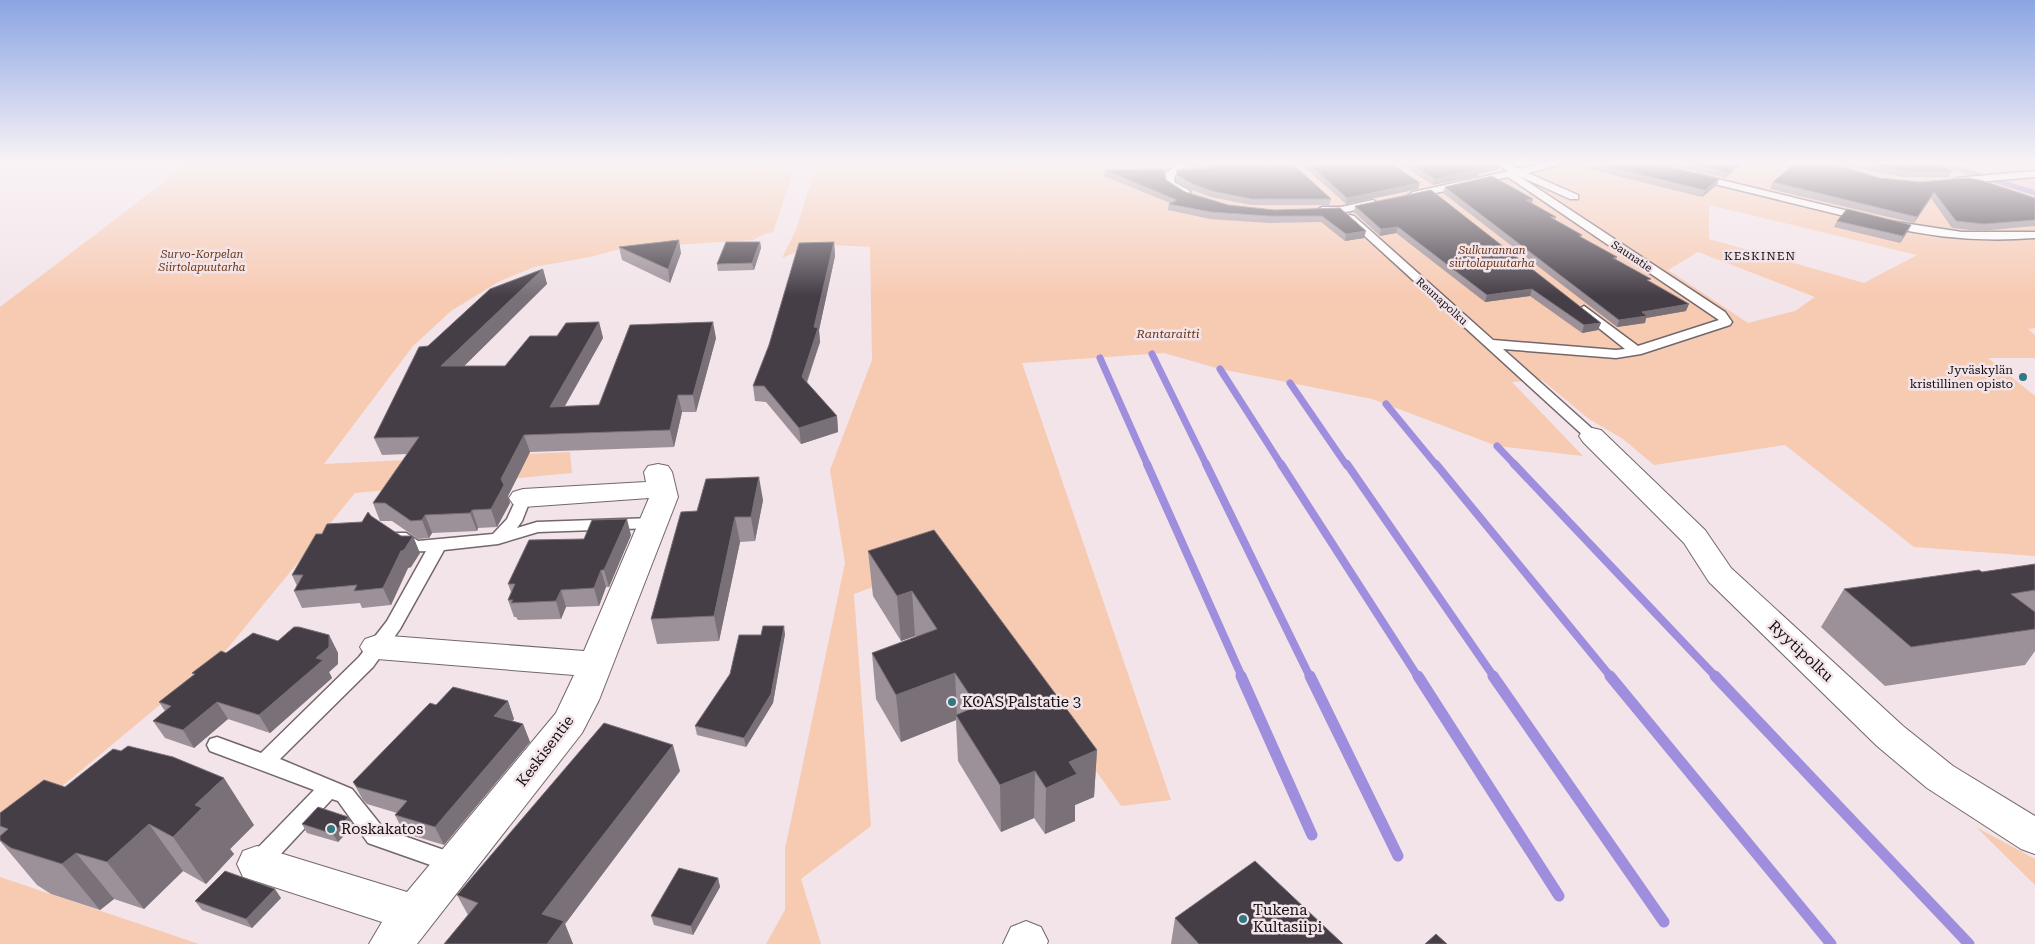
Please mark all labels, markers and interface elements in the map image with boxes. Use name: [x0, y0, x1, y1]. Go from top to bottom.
street label: Saunatie: [1609, 238, 1655, 275]
park label: Sulkurannan siirtolapuutarha: [1449, 244, 1535, 270]
park label: Survo-Korpelan Siirtolapuutarha: [158, 248, 246, 274]
district label: KESKINEN: [1724, 249, 1796, 263]
street label: Reunapolku: [1413, 275, 1470, 328]
park label: Rantaraitti: [1136, 327, 1200, 341]
place label: Jyväskylän kristillinen opisto: [1910, 363, 2013, 391]
marker: Jyväskylän kristillinen opisto: [2017, 371, 2029, 383]
street label: Ryytipolku: [1765, 617, 1837, 686]
place label: KOAS Palstatie 3: [962, 693, 1081, 711]
marker: KOAS Palstatie 3: [946, 696, 958, 708]
street label: Keskisentie: [513, 712, 577, 790]
place label: Roskakatos: [341, 820, 423, 838]
marker: Roskakatos: [325, 823, 337, 835]
place label: Tukena Kultasiipi: [1253, 901, 1323, 936]
marker: Tukena Kultasiipi: [1237, 913, 1249, 925]

